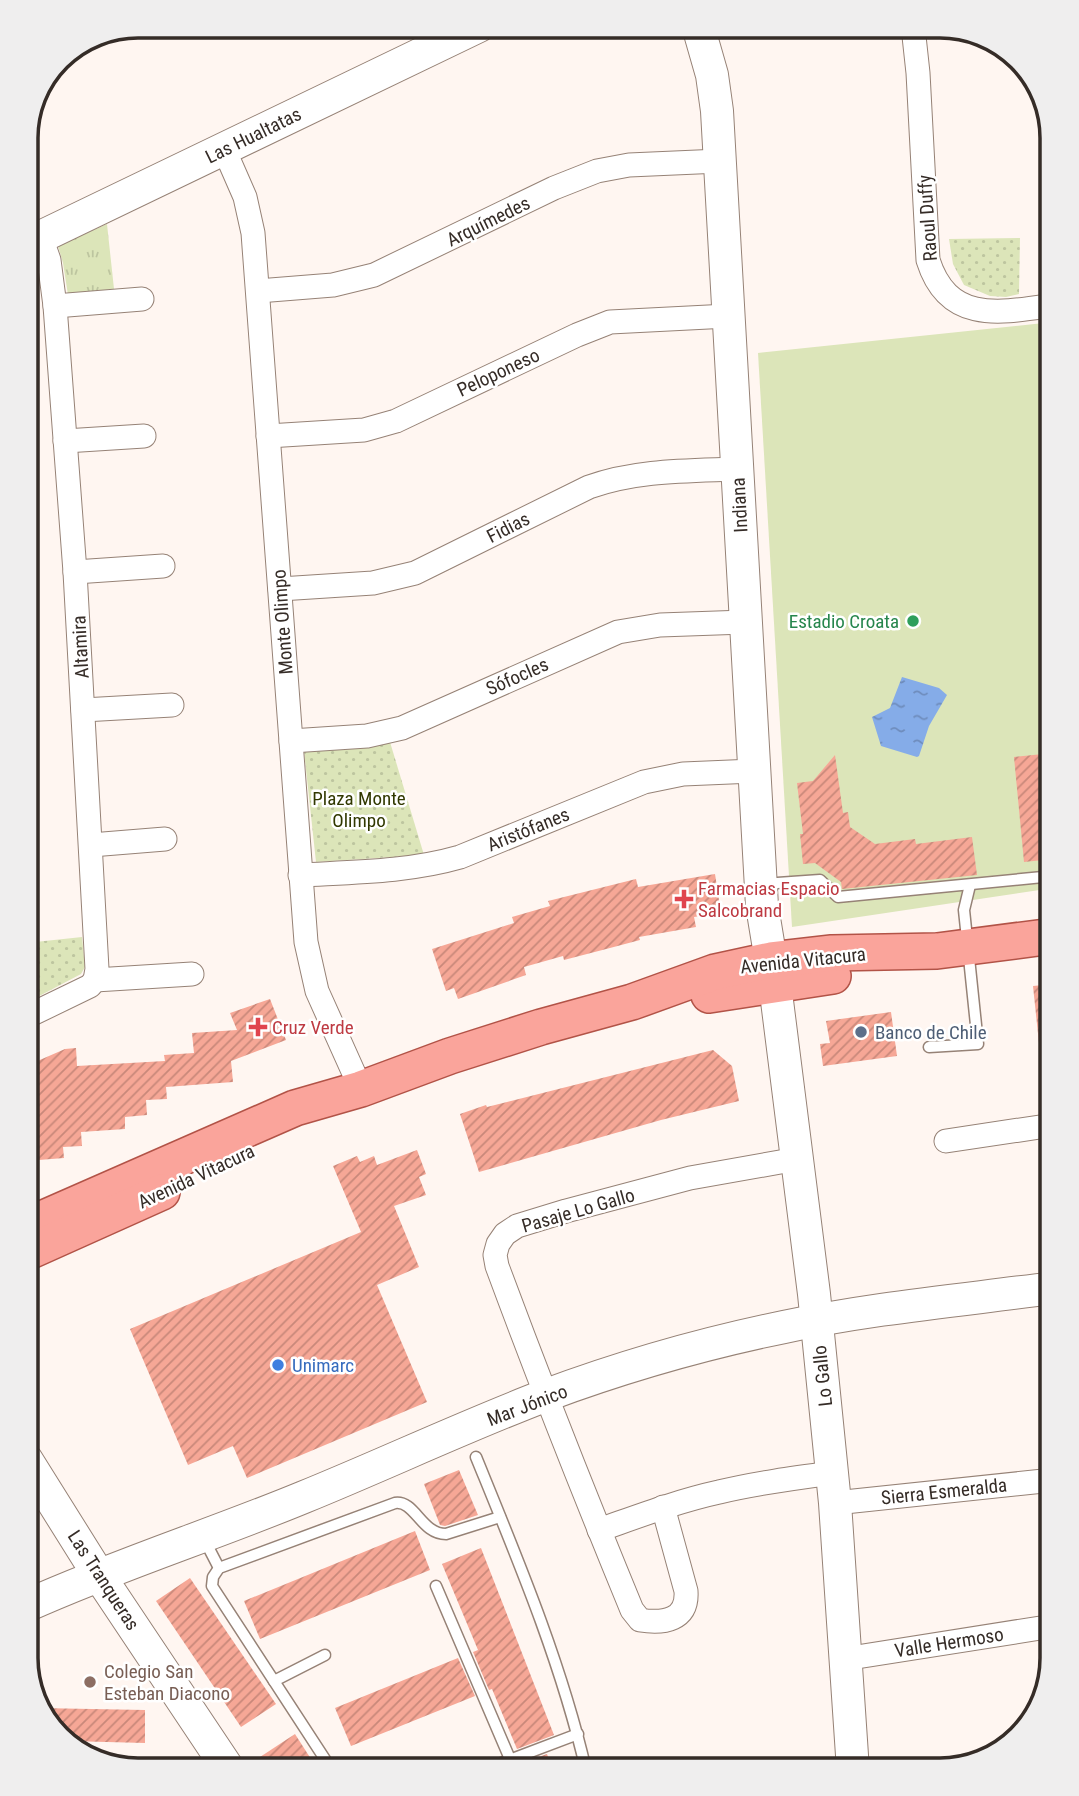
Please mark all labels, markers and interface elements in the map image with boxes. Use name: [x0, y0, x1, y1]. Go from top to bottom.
street label: Las Hualtatas: [202, 102, 305, 169]
street label: Raoul Duffy: [913, 174, 942, 262]
street label: Arquímedes: [443, 191, 534, 252]
street label: Peloponeso: [453, 343, 543, 402]
street label: Indiana: [727, 477, 752, 533]
street label: Fidias: [483, 507, 534, 548]
street label: Monte Olimpo: [267, 569, 298, 675]
place label: Estadio Croata: [789, 610, 899, 633]
marker: Estadio Croata: [905, 613, 921, 629]
street label: Altamira: [67, 615, 94, 679]
street label: Sófocles: [483, 653, 552, 700]
park label: Plaza Monte Olimpo: [312, 787, 406, 832]
street label: Aristófanes: [484, 803, 573, 856]
place label: Farmacias Espacio Salcobrand: [698, 877, 840, 922]
marker: Farmacias Espacio Salcobrand: [676, 891, 692, 907]
street label: Avenida Vitacura: [739, 942, 867, 979]
place label: Cruz Verde: [272, 1016, 354, 1039]
marker: Cruz Verde: [250, 1019, 266, 1035]
place label: Banco de Chile: [875, 1021, 987, 1044]
marker: Banco de Chile: [853, 1024, 869, 1040]
street label: Avenida Vitacura: [134, 1139, 258, 1214]
street label: Pasaje Lo Gallo: [519, 1183, 637, 1238]
street label: Lo Gallo: [808, 1344, 837, 1408]
place label: Unimarc: [292, 1354, 354, 1377]
marker: Unimarc: [270, 1357, 286, 1373]
street label: Mar Jónico: [484, 1380, 571, 1431]
street label: Sierra Esmeralda: [880, 1473, 1008, 1510]
street label: Las Tranqueras: [63, 1526, 144, 1635]
street label: Valle Hermoso: [893, 1623, 1005, 1662]
place label: Colegio San Esteban Diacono: [104, 1660, 230, 1705]
marker: Colegio San Esteban Diacono: [82, 1674, 98, 1690]

